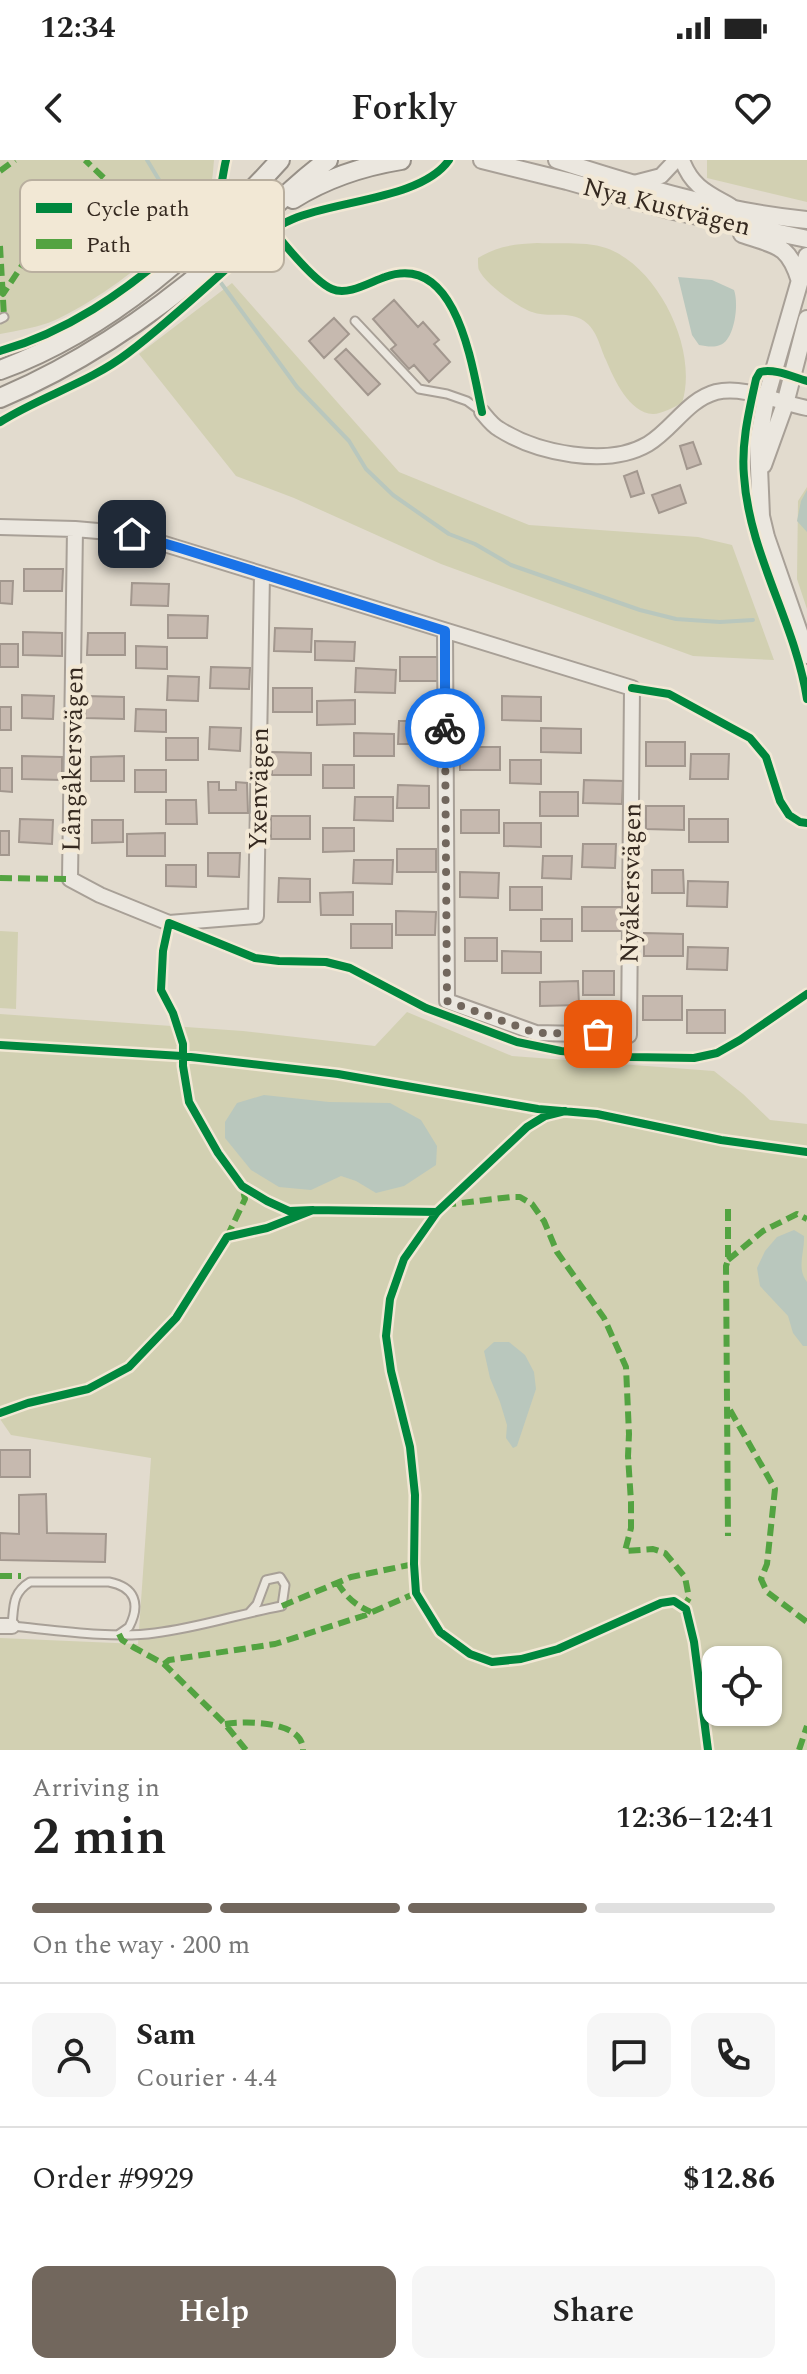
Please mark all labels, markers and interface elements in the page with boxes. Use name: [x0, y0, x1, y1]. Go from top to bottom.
text: 12:34: [40, 5, 115, 51]
text: Forkly: [351, 81, 456, 136]
icon: back: [32, 86, 76, 130]
icon: heart: [731, 86, 775, 130]
street label: Nya Kustvägen: [579, 167, 755, 247]
legend: [20, 180, 284, 272]
text: Cycle path: [86, 193, 190, 226]
text: Path: [86, 229, 131, 262]
pin: [98, 500, 166, 568]
icon: home: [110, 512, 154, 556]
street label: Långåkersvägen: [51, 666, 95, 852]
courier: [405, 688, 485, 768]
icon: bike: [423, 706, 467, 750]
street label: Yxenvägen: [238, 727, 280, 851]
street label: Nyåkersvägen: [610, 802, 652, 964]
pin: [564, 1000, 632, 1068]
icon: bag: [576, 1012, 620, 1056]
map controls: [702, 1646, 782, 1726]
button: locate: [702, 1646, 782, 1726]
text: Arriving in: [32, 1768, 160, 1808]
text: 12:36–12:41: [616, 1795, 775, 1841]
text: 2 min: [32, 1798, 167, 1877]
text: On the way · 200 m: [32, 1925, 250, 1965]
text: Sam: [136, 2012, 196, 2058]
button: person: [32, 2013, 116, 2097]
button: chat: [587, 2013, 671, 2097]
button: phone: [691, 2013, 775, 2097]
text: Courier · 4.4: [136, 2058, 277, 2098]
text: Order #9929: [32, 2156, 194, 2202]
text: $12.86: [683, 2156, 775, 2202]
button: Help: [32, 2266, 396, 2358]
button: Share: [412, 2266, 775, 2358]

